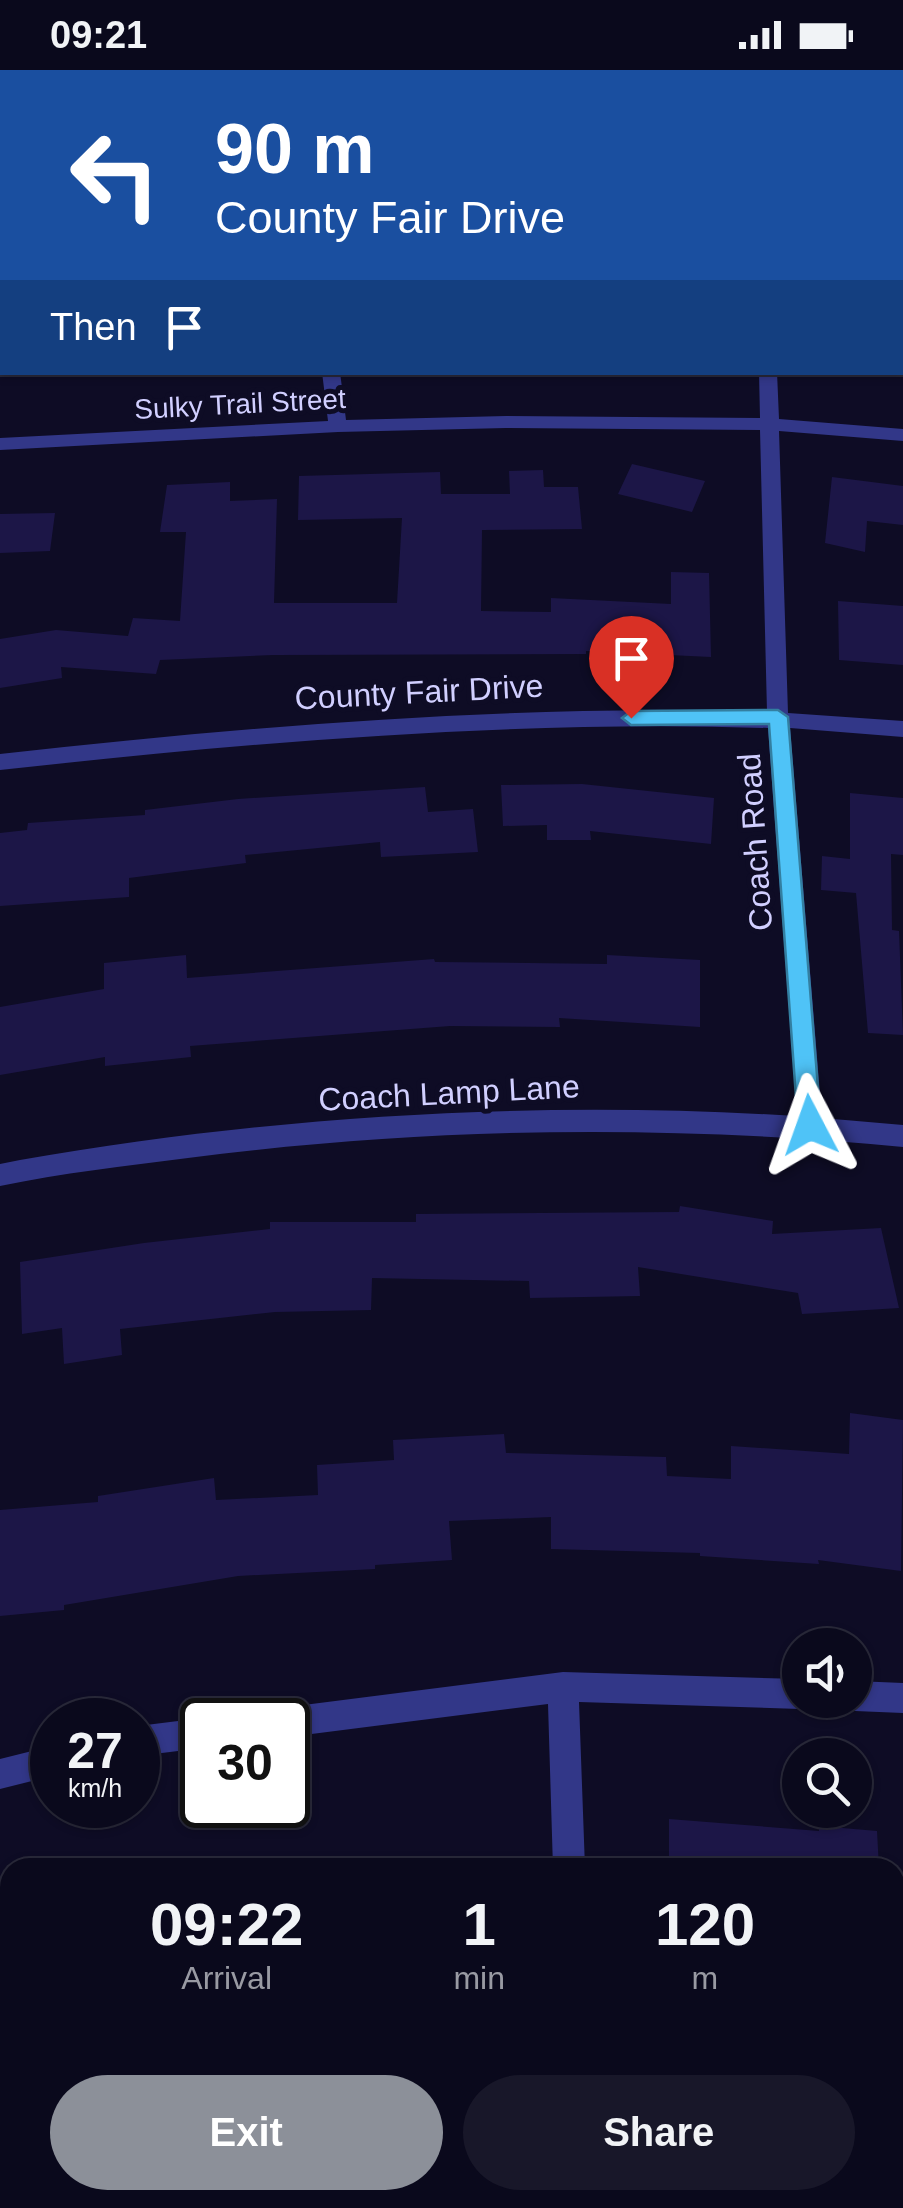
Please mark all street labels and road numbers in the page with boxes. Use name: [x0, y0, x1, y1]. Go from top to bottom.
street label: Sulky Trail Street: [134, 383, 347, 425]
street label: County Fair Drive: [294, 668, 544, 716]
street label: Coach Road: [731, 752, 779, 932]
street label: Coach Lamp Lane: [317, 1068, 581, 1118]

